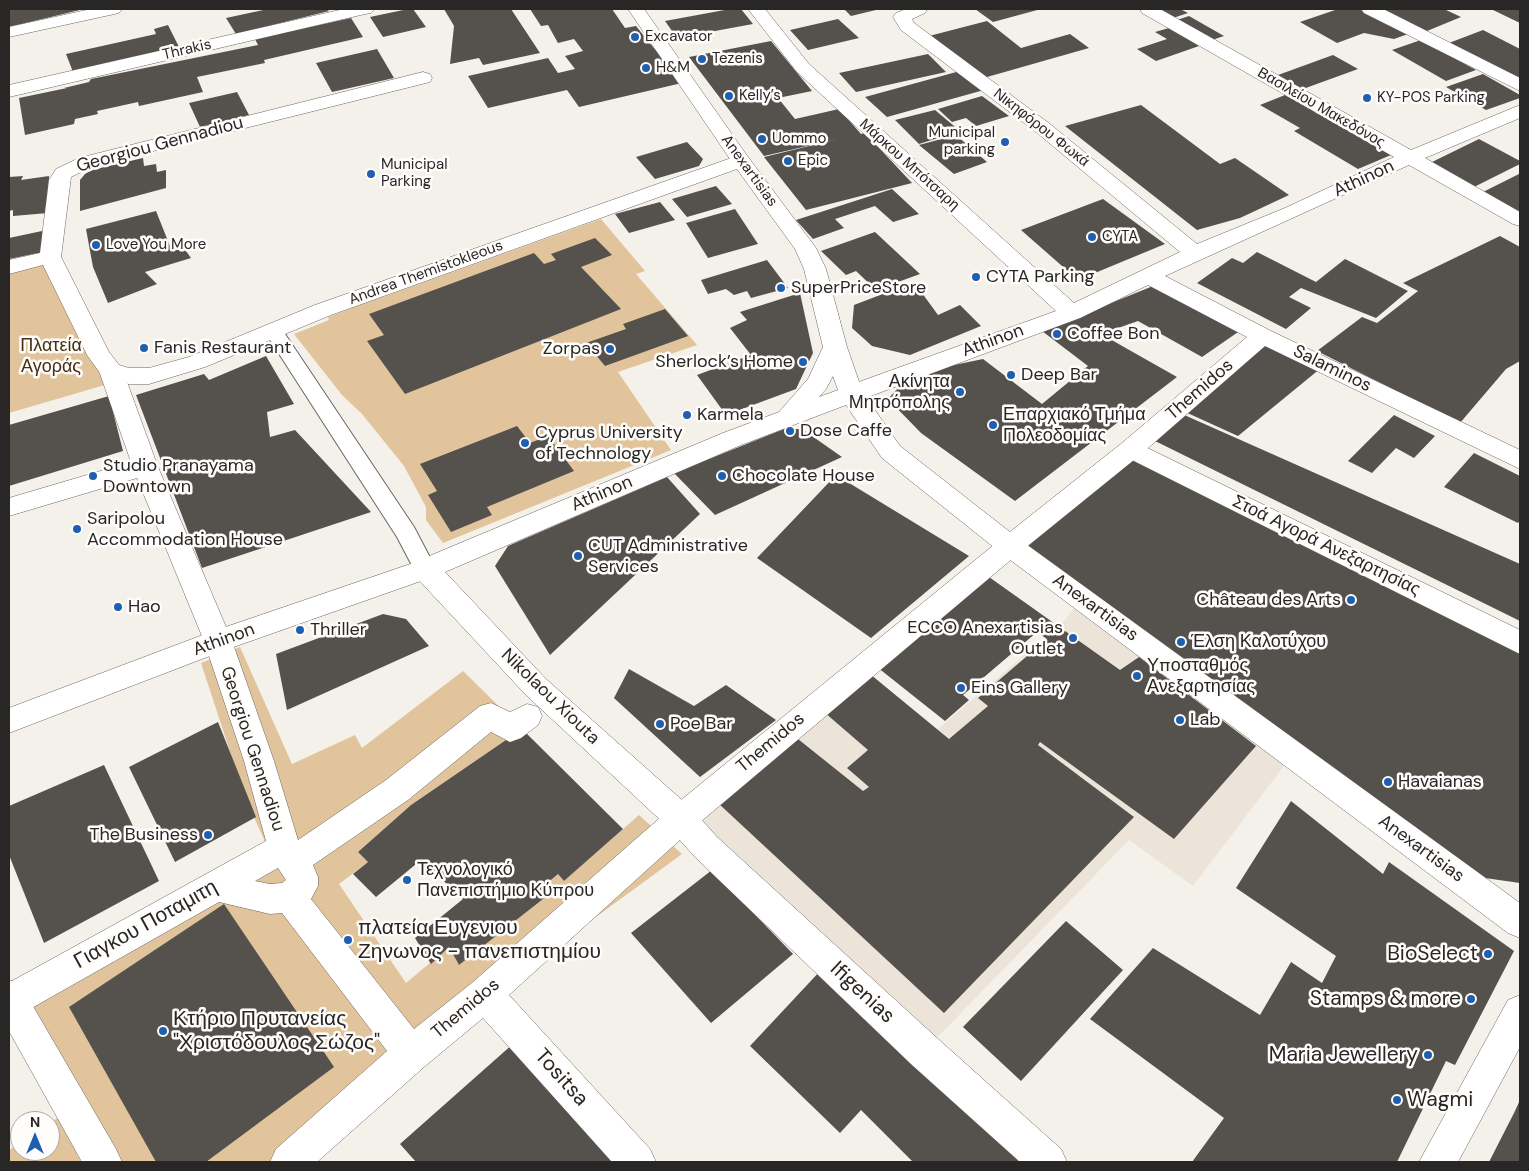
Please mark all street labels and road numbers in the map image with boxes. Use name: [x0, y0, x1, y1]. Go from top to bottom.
street label: Thrakis: [161, 36, 213, 64]
street label: Βασιλείου Μακεδόνος: [1254, 64, 1388, 152]
street label: Νικηφόρου Φωκά: [989, 85, 1093, 171]
street label: Georgiou Gennadiou: [74, 112, 246, 178]
street label: Μάρκου Μπότσαρη: [855, 115, 963, 215]
street label: Anexartisias: [717, 132, 781, 210]
street label: Athinon: [1330, 156, 1398, 202]
street label: Andrea Themistokleous: [347, 237, 505, 309]
street label: Athinon: [959, 320, 1027, 362]
street label: Salaminos: [1289, 341, 1375, 397]
street label: Themidos: [1162, 355, 1238, 425]
street label: Athinon: [568, 472, 636, 516]
street label: Στοά Αγορά Ανεξαρτησίας: [1228, 491, 1424, 601]
street label: Anexartisias: [1048, 570, 1142, 646]
street label: Athinon: [190, 619, 258, 661]
street label: Nikolaou Xiouta: [496, 645, 604, 749]
street label: Georgiou Gennadiou: [215, 664, 289, 834]
street label: Themidos: [733, 708, 809, 778]
street label: Anexartisias: [1374, 811, 1468, 887]
street label: Γιαγκου Ποταμιτη: [70, 875, 222, 975]
street label: Ifigenias: [825, 957, 899, 1029]
street label: Themidos: [428, 974, 504, 1044]
street label: Tositsa: [529, 1044, 593, 1112]

